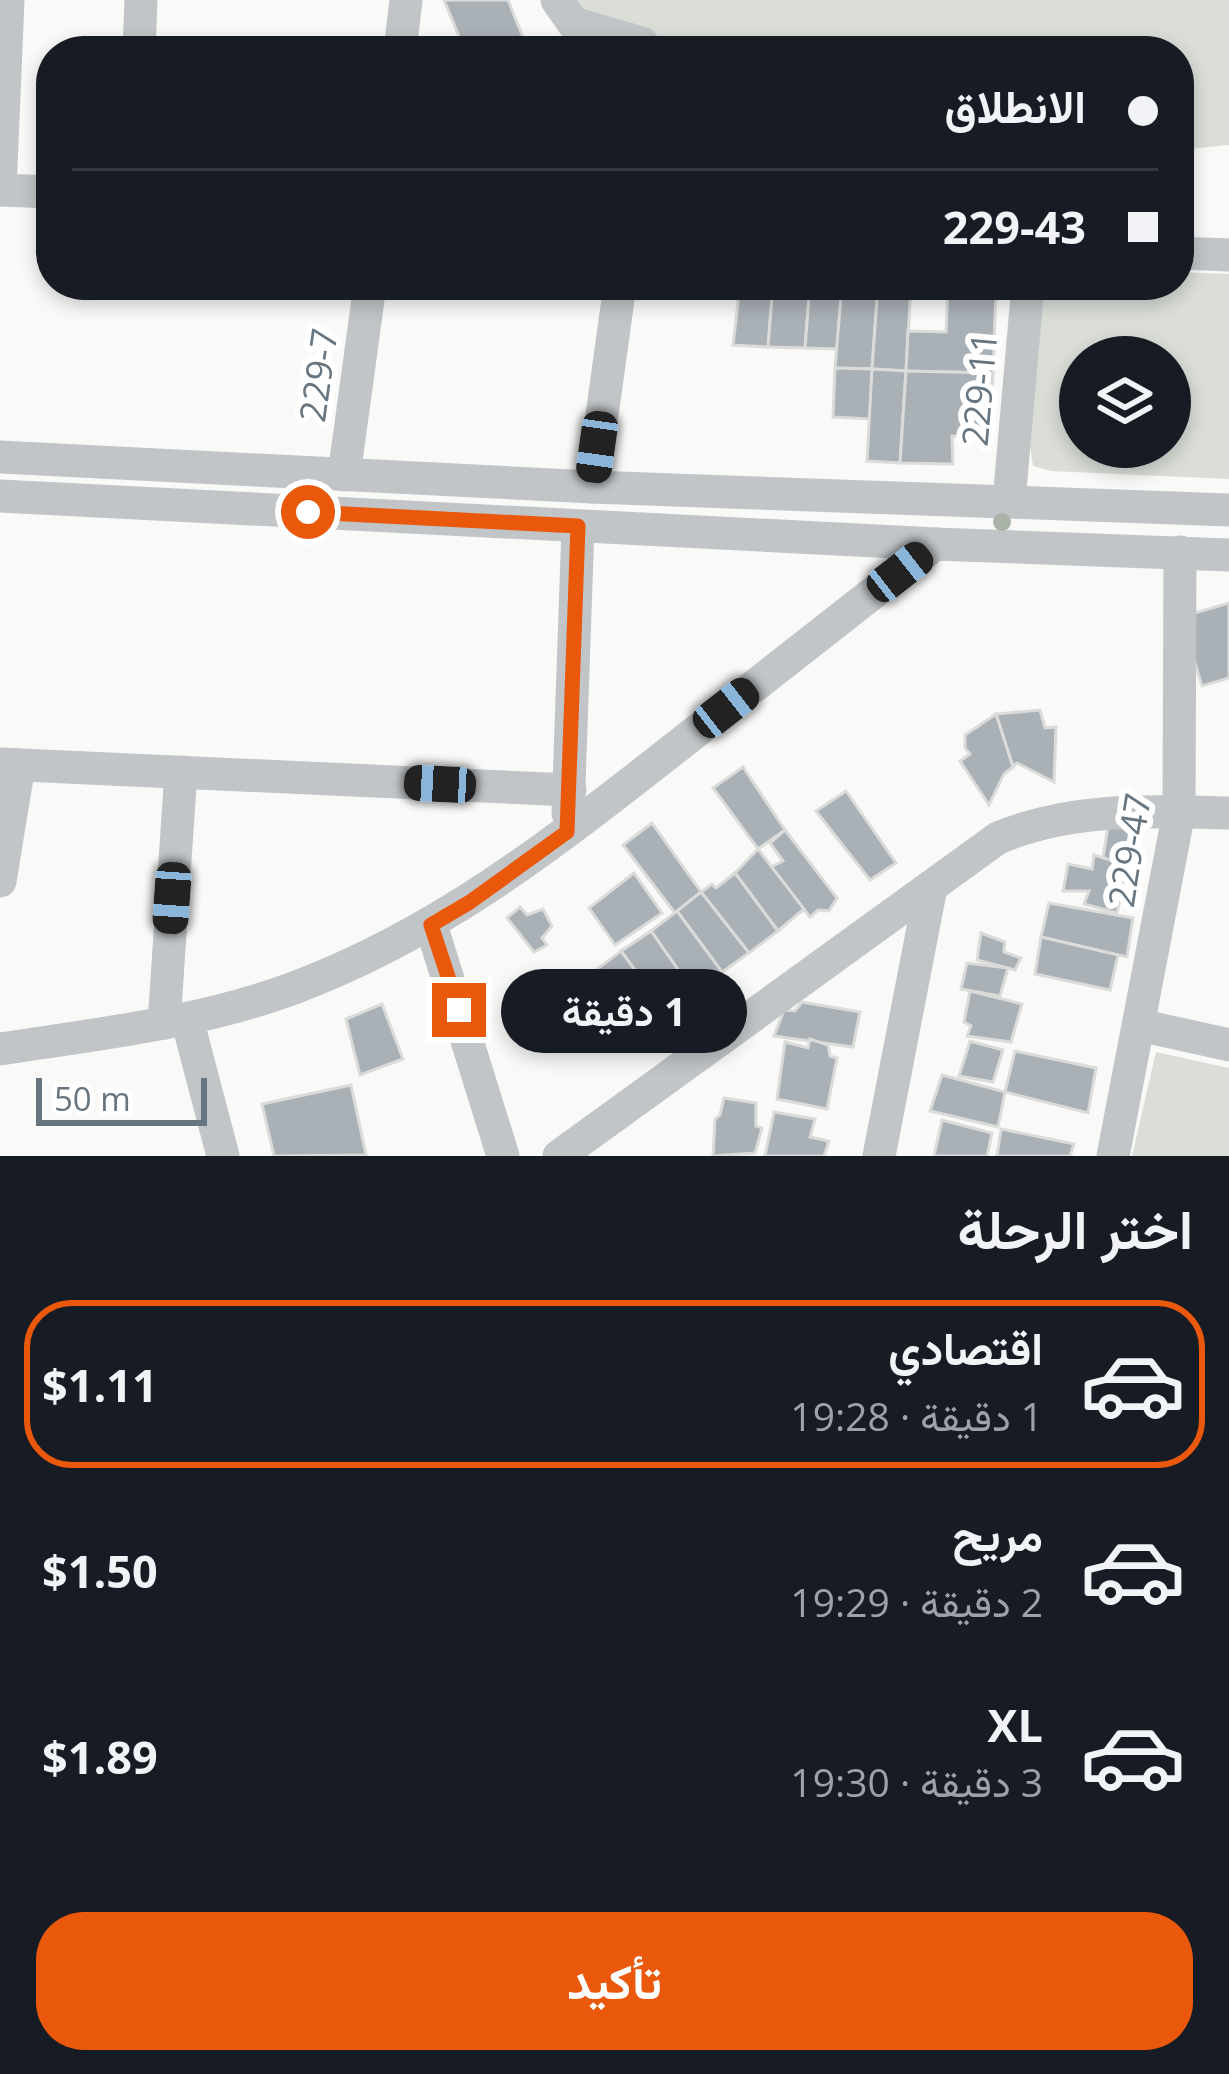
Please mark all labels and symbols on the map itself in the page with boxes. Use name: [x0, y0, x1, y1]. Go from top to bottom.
street label: 229-7: [287, 325, 349, 425]
street label: 229-11: [950, 330, 1008, 448]
car: [574, 409, 620, 485]
route start: [281, 485, 335, 539]
car: [861, 536, 939, 608]
car: [687, 672, 765, 744]
car: [403, 764, 477, 804]
street label: 229-47: [1096, 790, 1162, 910]
car: [152, 861, 192, 935]
callout: 1 دقيقة: [501, 968, 747, 1052]
route end: [432, 983, 486, 1037]
scale bar: [36, 1072, 207, 1125]

